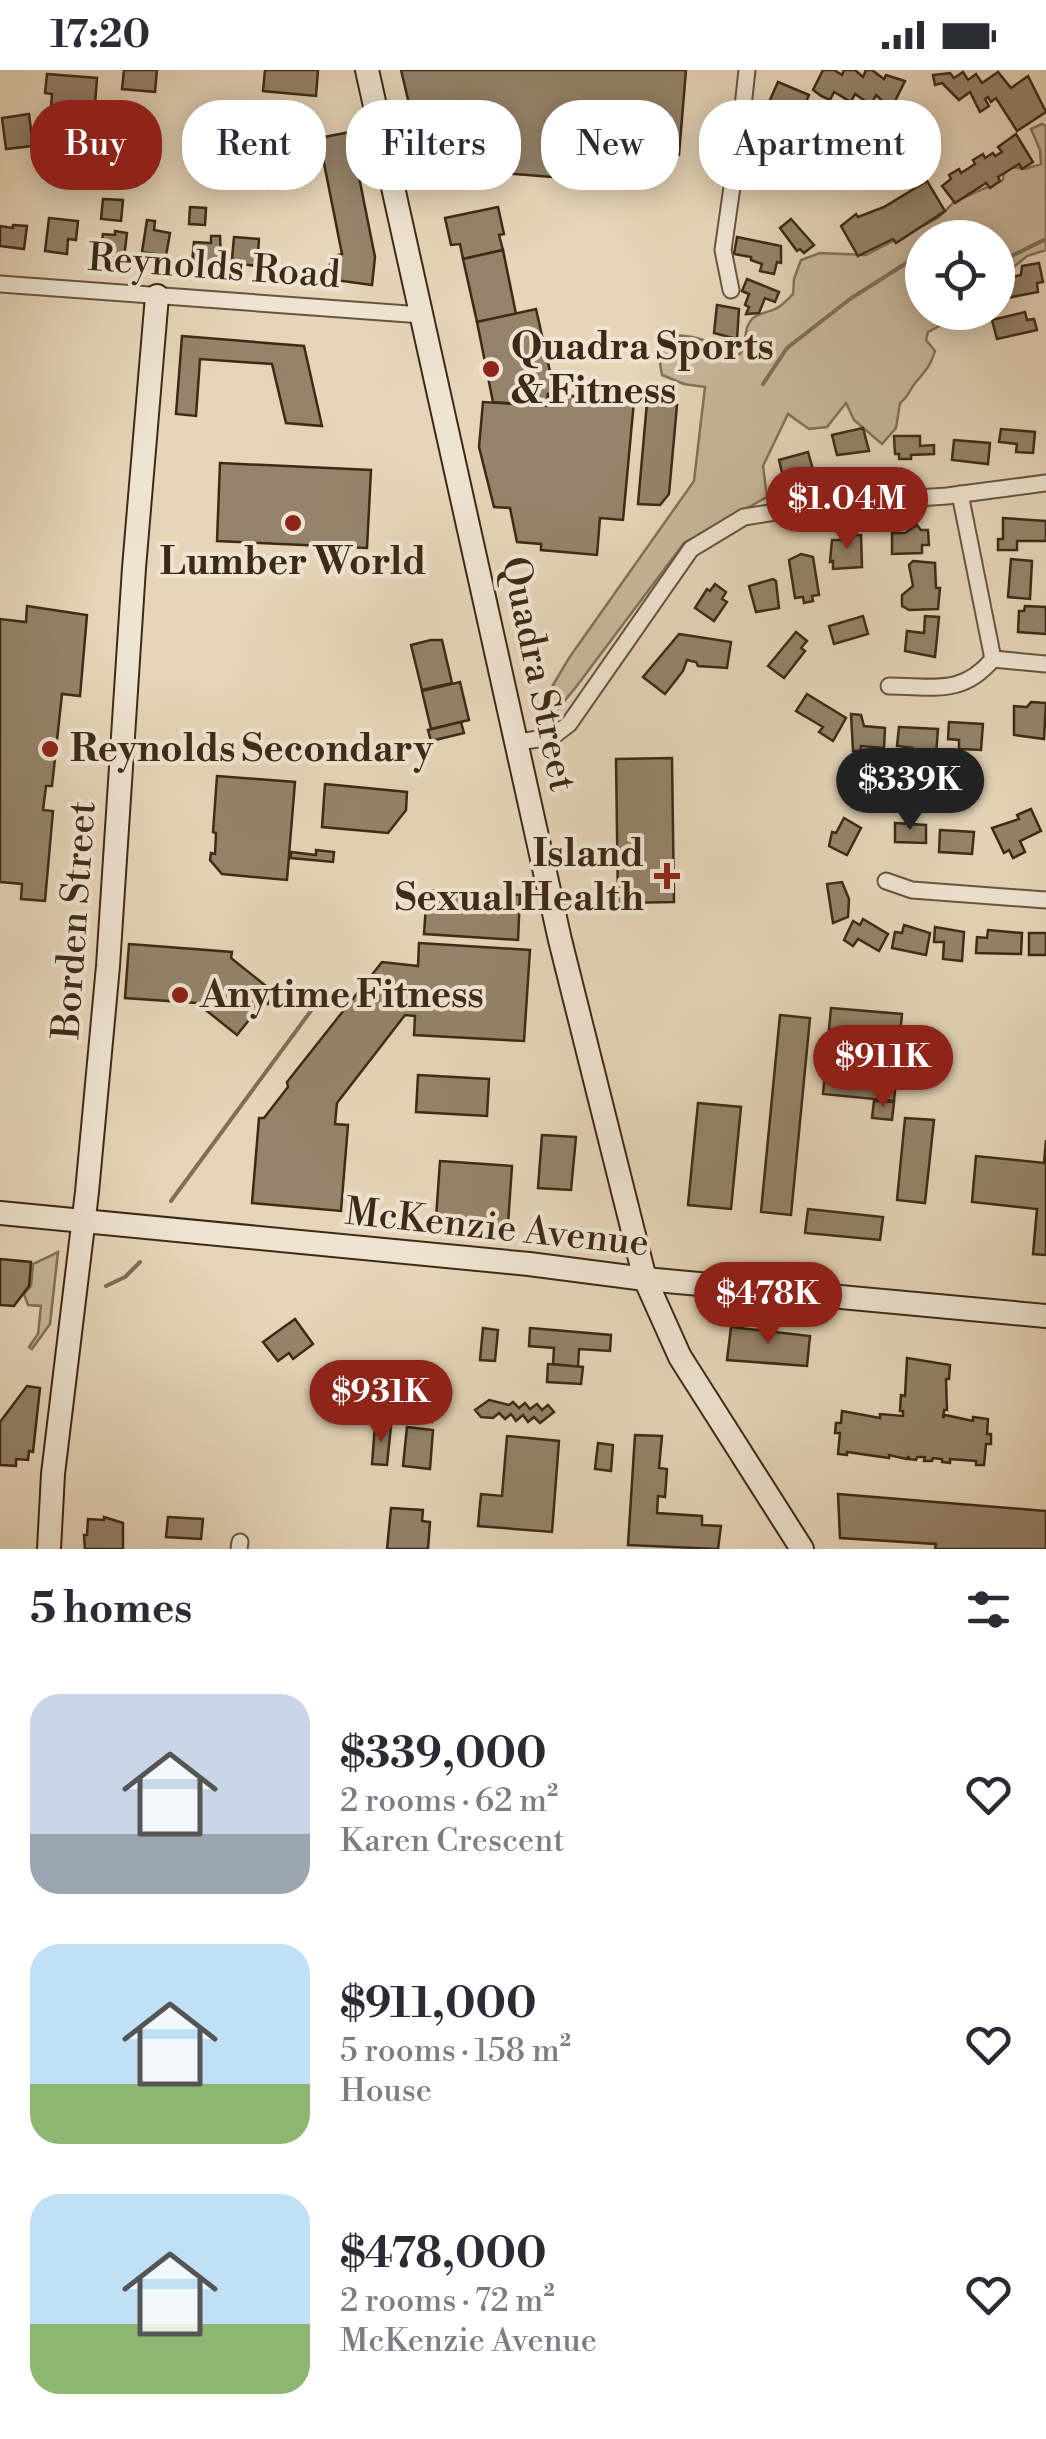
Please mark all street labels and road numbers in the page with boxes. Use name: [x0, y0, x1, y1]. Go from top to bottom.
street label: Reynolds Road: [86, 235, 342, 299]
street label: Quadra Street: [490, 552, 586, 796]
street label: Borden Street: [43, 799, 107, 1042]
street label: McKenzie Avenue: [343, 1189, 651, 1267]

